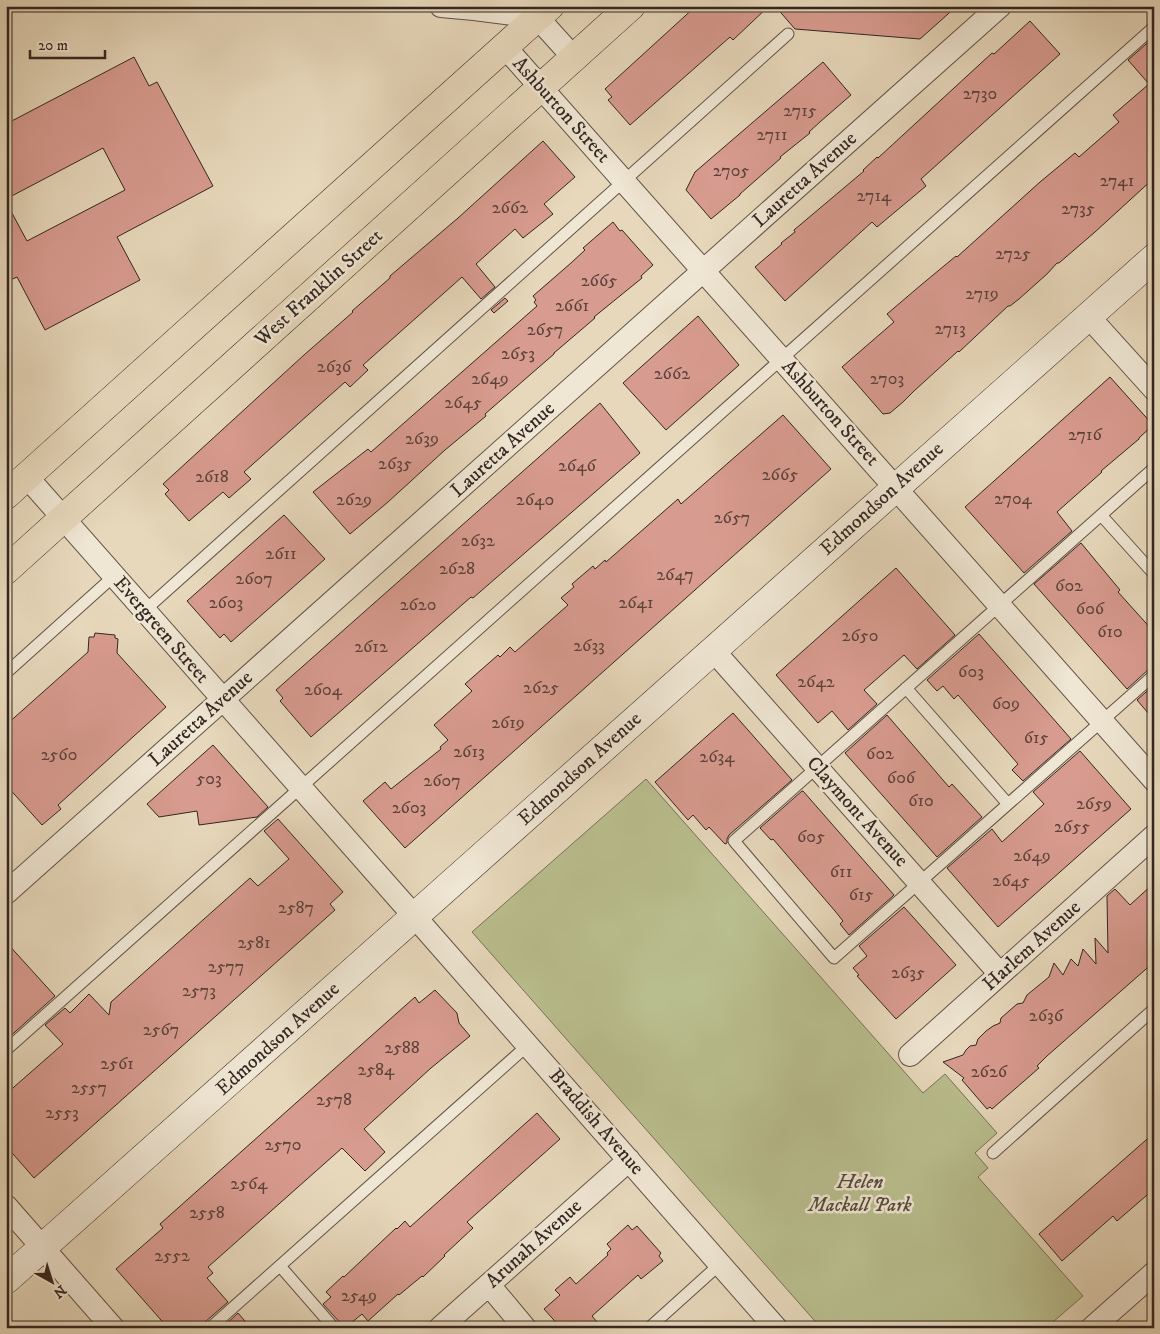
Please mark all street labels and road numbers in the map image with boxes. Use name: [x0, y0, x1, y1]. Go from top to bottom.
street label: Ashburton Street: [507, 52, 615, 168]
street label: Lauretta Avenue: [748, 127, 862, 233]
street label: West Franklin Street: [249, 224, 388, 353]
street label: Ashburton Street: [776, 355, 884, 471]
street label: Lauretta Avenue: [446, 397, 560, 503]
street label: Edmondson Avenue: [815, 437, 949, 561]
street label: Evergreen Street: [108, 571, 214, 689]
street label: Lauretta Avenue: [144, 666, 258, 772]
street label: Edmondson Avenue: [513, 707, 647, 831]
street label: Claymont Avenue: [801, 751, 913, 873]
street label: Harlem Avenue: [978, 895, 1086, 997]
street label: Edmondson Avenue: [211, 977, 345, 1101]
street label: Braddish Avenue: [543, 1064, 649, 1180]
street label: Arunah Avenue: [481, 1194, 587, 1294]

